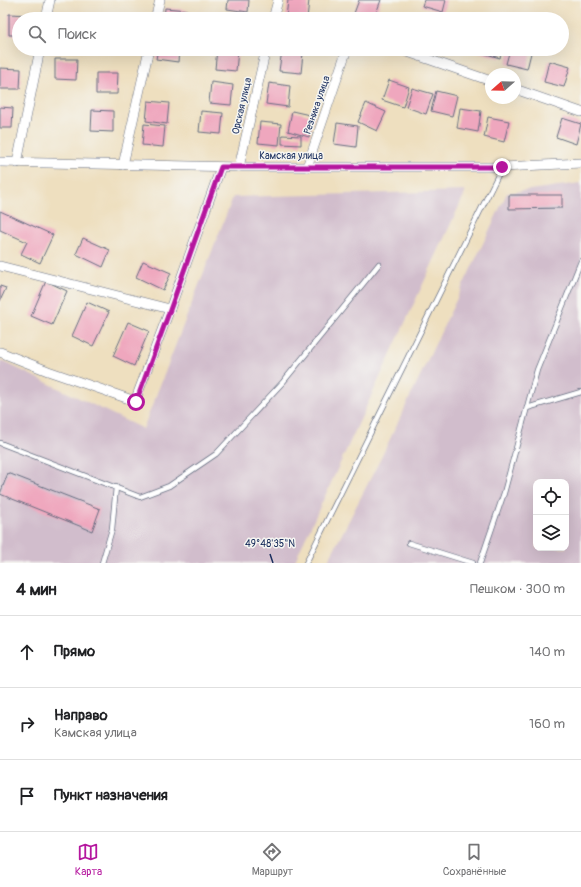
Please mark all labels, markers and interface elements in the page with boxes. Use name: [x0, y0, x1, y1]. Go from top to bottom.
search box: [12, 12, 569, 56]
icon: search: [26, 23, 48, 45]
text: Поиск: [58, 25, 97, 44]
north arrow: [485, 68, 521, 104]
street label: Резника улица: [301, 74, 333, 136]
street label: Орская улица: [230, 76, 254, 135]
street label: Камская улица: [259, 150, 323, 162]
route end: [493, 158, 511, 176]
route start: [127, 393, 145, 411]
map controls: [533, 479, 569, 551]
button: locate: [533, 479, 569, 515]
button: layers: [533, 515, 569, 551]
text: 49°48'35"N: [245, 538, 295, 550]
text: 4 мин: [16, 579, 57, 600]
text: Пешком · 300 m: [470, 581, 565, 597]
icon: ahead: [16, 641, 38, 663]
text: Прямо: [54, 642, 95, 661]
text: 140 m: [529, 644, 565, 660]
text: Направо: [54, 706, 108, 725]
icon: right: [16, 713, 38, 735]
text: 160 m: [529, 716, 565, 732]
text: Камская улица: [54, 725, 137, 741]
icon: arrive: [16, 785, 38, 807]
text: Пункт назначения: [54, 786, 168, 805]
tab: Карта: [75, 841, 102, 878]
tab: Маршрут: [252, 841, 293, 878]
tab: Сохранённые: [443, 841, 506, 878]

